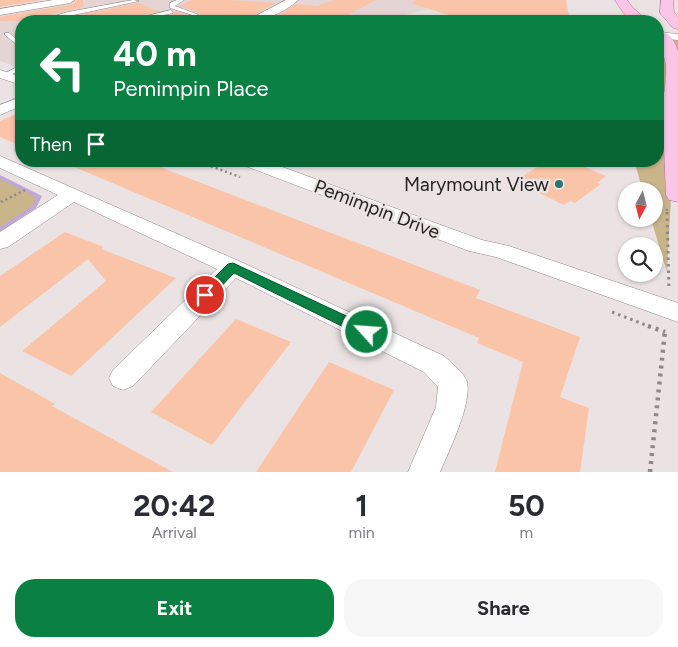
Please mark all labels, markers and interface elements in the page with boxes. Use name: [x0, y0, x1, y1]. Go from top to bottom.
text: 40 m: [113, 33, 197, 75]
icon: left: [30, 35, 95, 100]
text: Pemimpin Place: [113, 75, 269, 102]
icon: arrive: [82, 130, 110, 158]
text: Then: [30, 133, 72, 156]
place label: Marymount View: [404, 173, 549, 196]
street label: Pemimpin Drive: [311, 174, 443, 244]
marker: Marymount View: [553, 178, 565, 190]
north arrow: [618, 182, 662, 228]
map controls: [618, 182, 663, 282]
button: search: [618, 237, 663, 282]
pin: [184, 274, 226, 316]
icon: arrive: [191, 281, 219, 309]
position arrow: [340, 305, 392, 357]
text: 20:42: [133, 487, 215, 524]
text: 1: [355, 487, 368, 524]
text: 50: [508, 487, 545, 524]
text: Arrival: [152, 523, 197, 542]
text: min: [349, 523, 375, 542]
text: m: [520, 523, 533, 542]
button: Exit: [15, 579, 334, 637]
button: Share: [344, 579, 663, 637]

